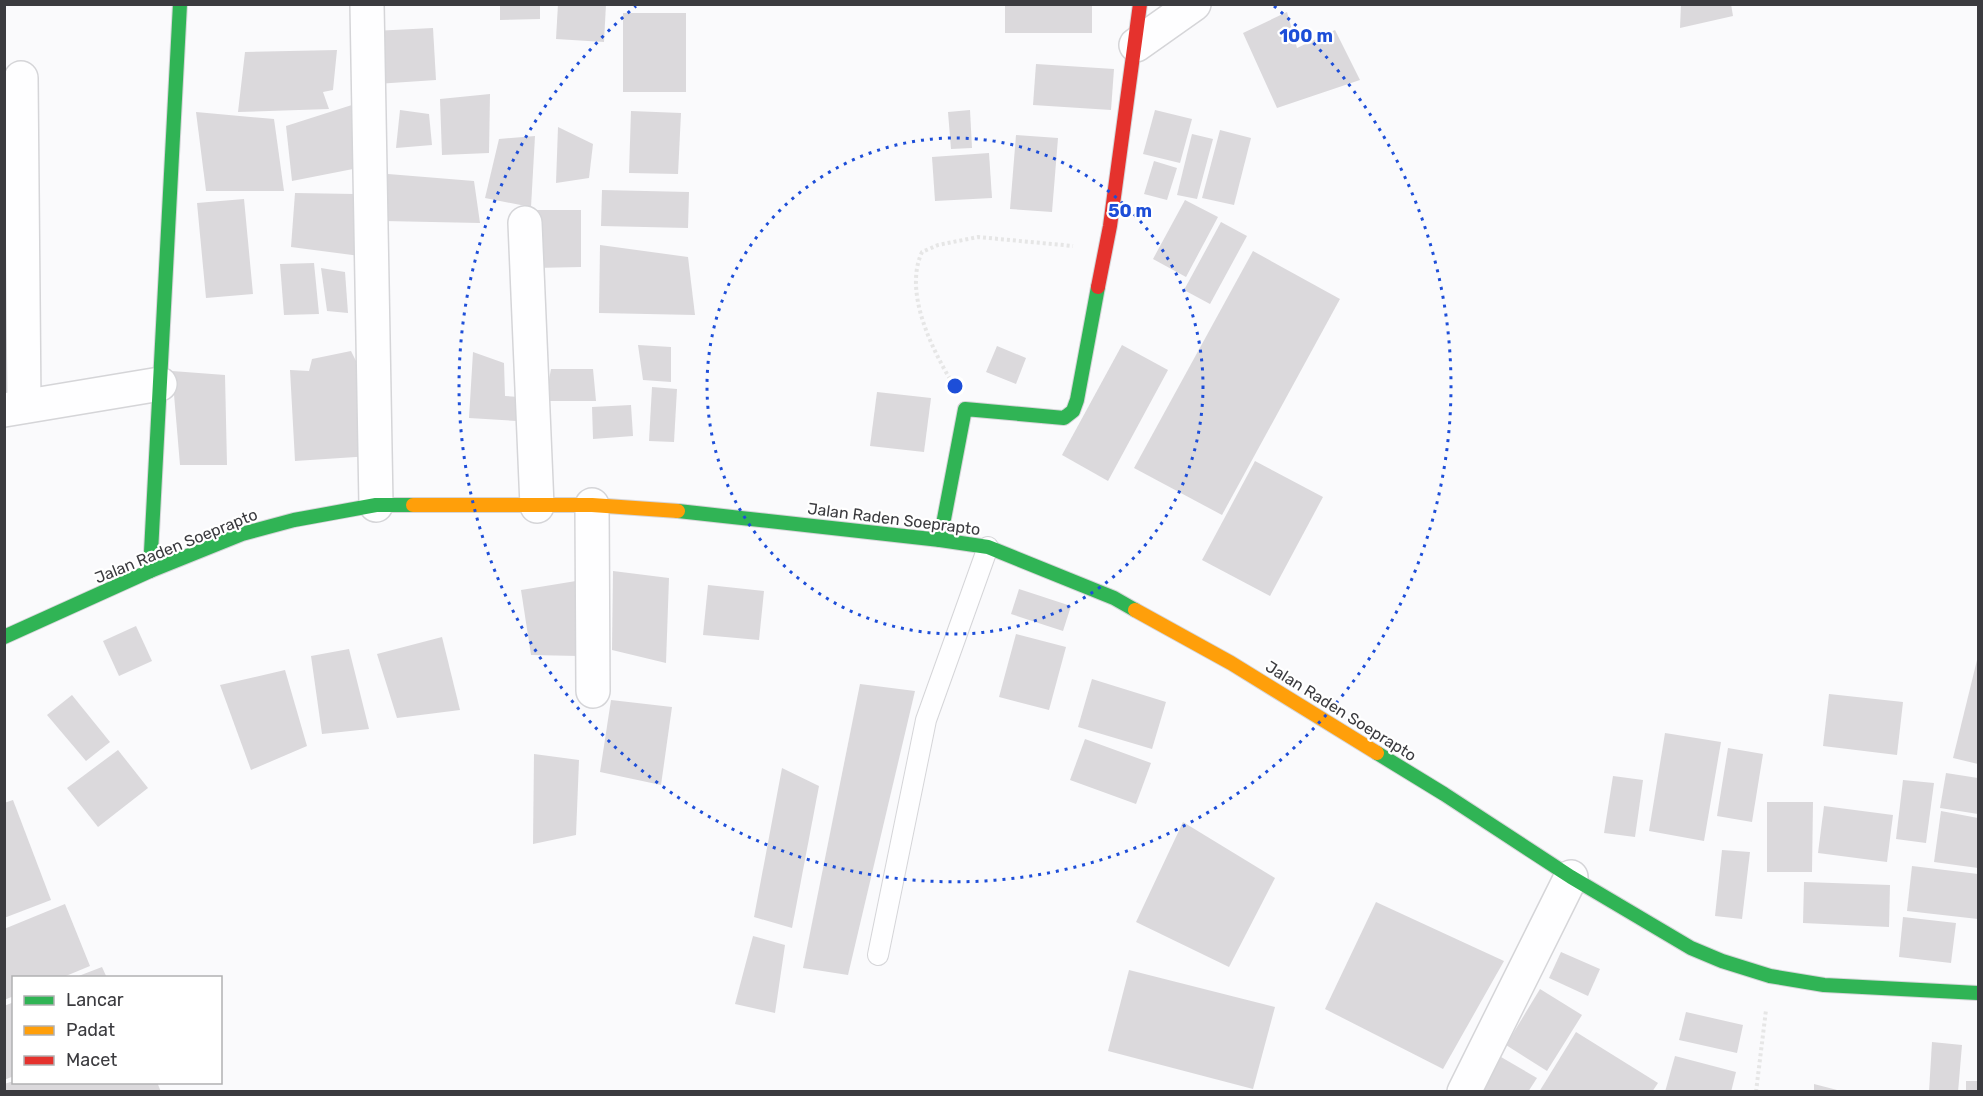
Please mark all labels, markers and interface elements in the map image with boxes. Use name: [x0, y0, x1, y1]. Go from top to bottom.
text: 100 m: [1279, 25, 1333, 47]
text: 50 m: [1108, 200, 1152, 222]
centre of rings: [945, 376, 965, 396]
street label: Jalan Raden Soeprapto: [807, 499, 981, 539]
street label: Jalan Raden Soeprapto: [92, 505, 260, 587]
street label: Jalan Raden Soeprapto: [1262, 657, 1420, 765]
legend: [12, 976, 222, 1084]
text: Lancar: [66, 989, 124, 1011]
text: Padat: [66, 1019, 115, 1041]
text: Macet: [66, 1049, 117, 1071]

